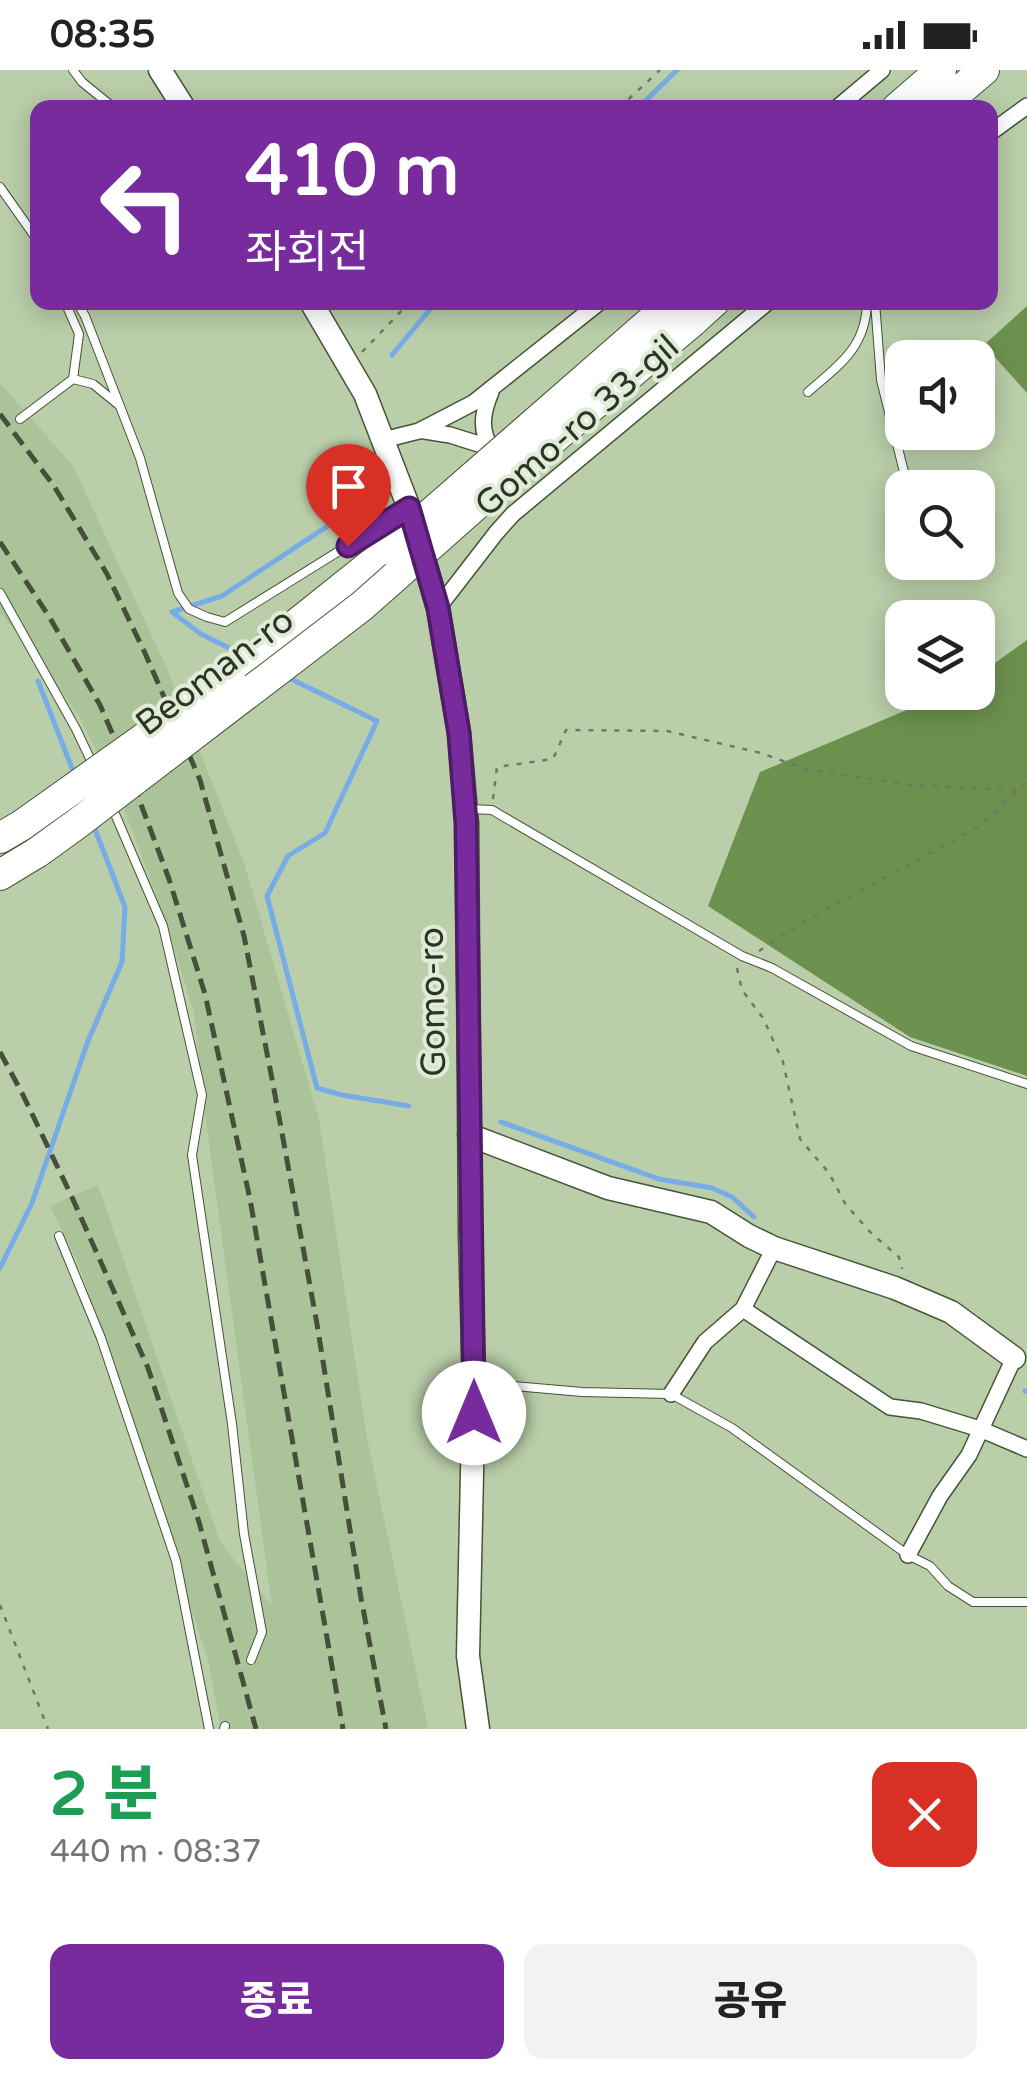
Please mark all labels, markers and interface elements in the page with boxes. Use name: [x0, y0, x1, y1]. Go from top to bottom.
text: 08:35: [50, 12, 155, 58]
text: 410 m: [245, 130, 459, 214]
icon: left: [80, 140, 210, 270]
text: 좌회전: [245, 226, 369, 280]
street label: Gomo-ro 33-gil: [466, 326, 688, 526]
map controls: [885, 340, 995, 710]
button: sound: [885, 340, 995, 450]
pin: [306, 444, 391, 547]
icon: arrive: [321, 459, 376, 514]
button: search: [885, 470, 995, 580]
street label: Beoman-ro: [128, 599, 302, 745]
button: layers: [885, 600, 995, 710]
street label: Gomo-ro: [411, 927, 455, 1077]
position arrow: [422, 1361, 526, 1465]
text: 2 분: [50, 1759, 158, 1831]
button: close: [872, 1762, 977, 1867]
text: 440 m · 08:37: [50, 1833, 262, 1871]
button: 종료: [50, 1944, 504, 2059]
button: 공유: [524, 1944, 977, 2059]

